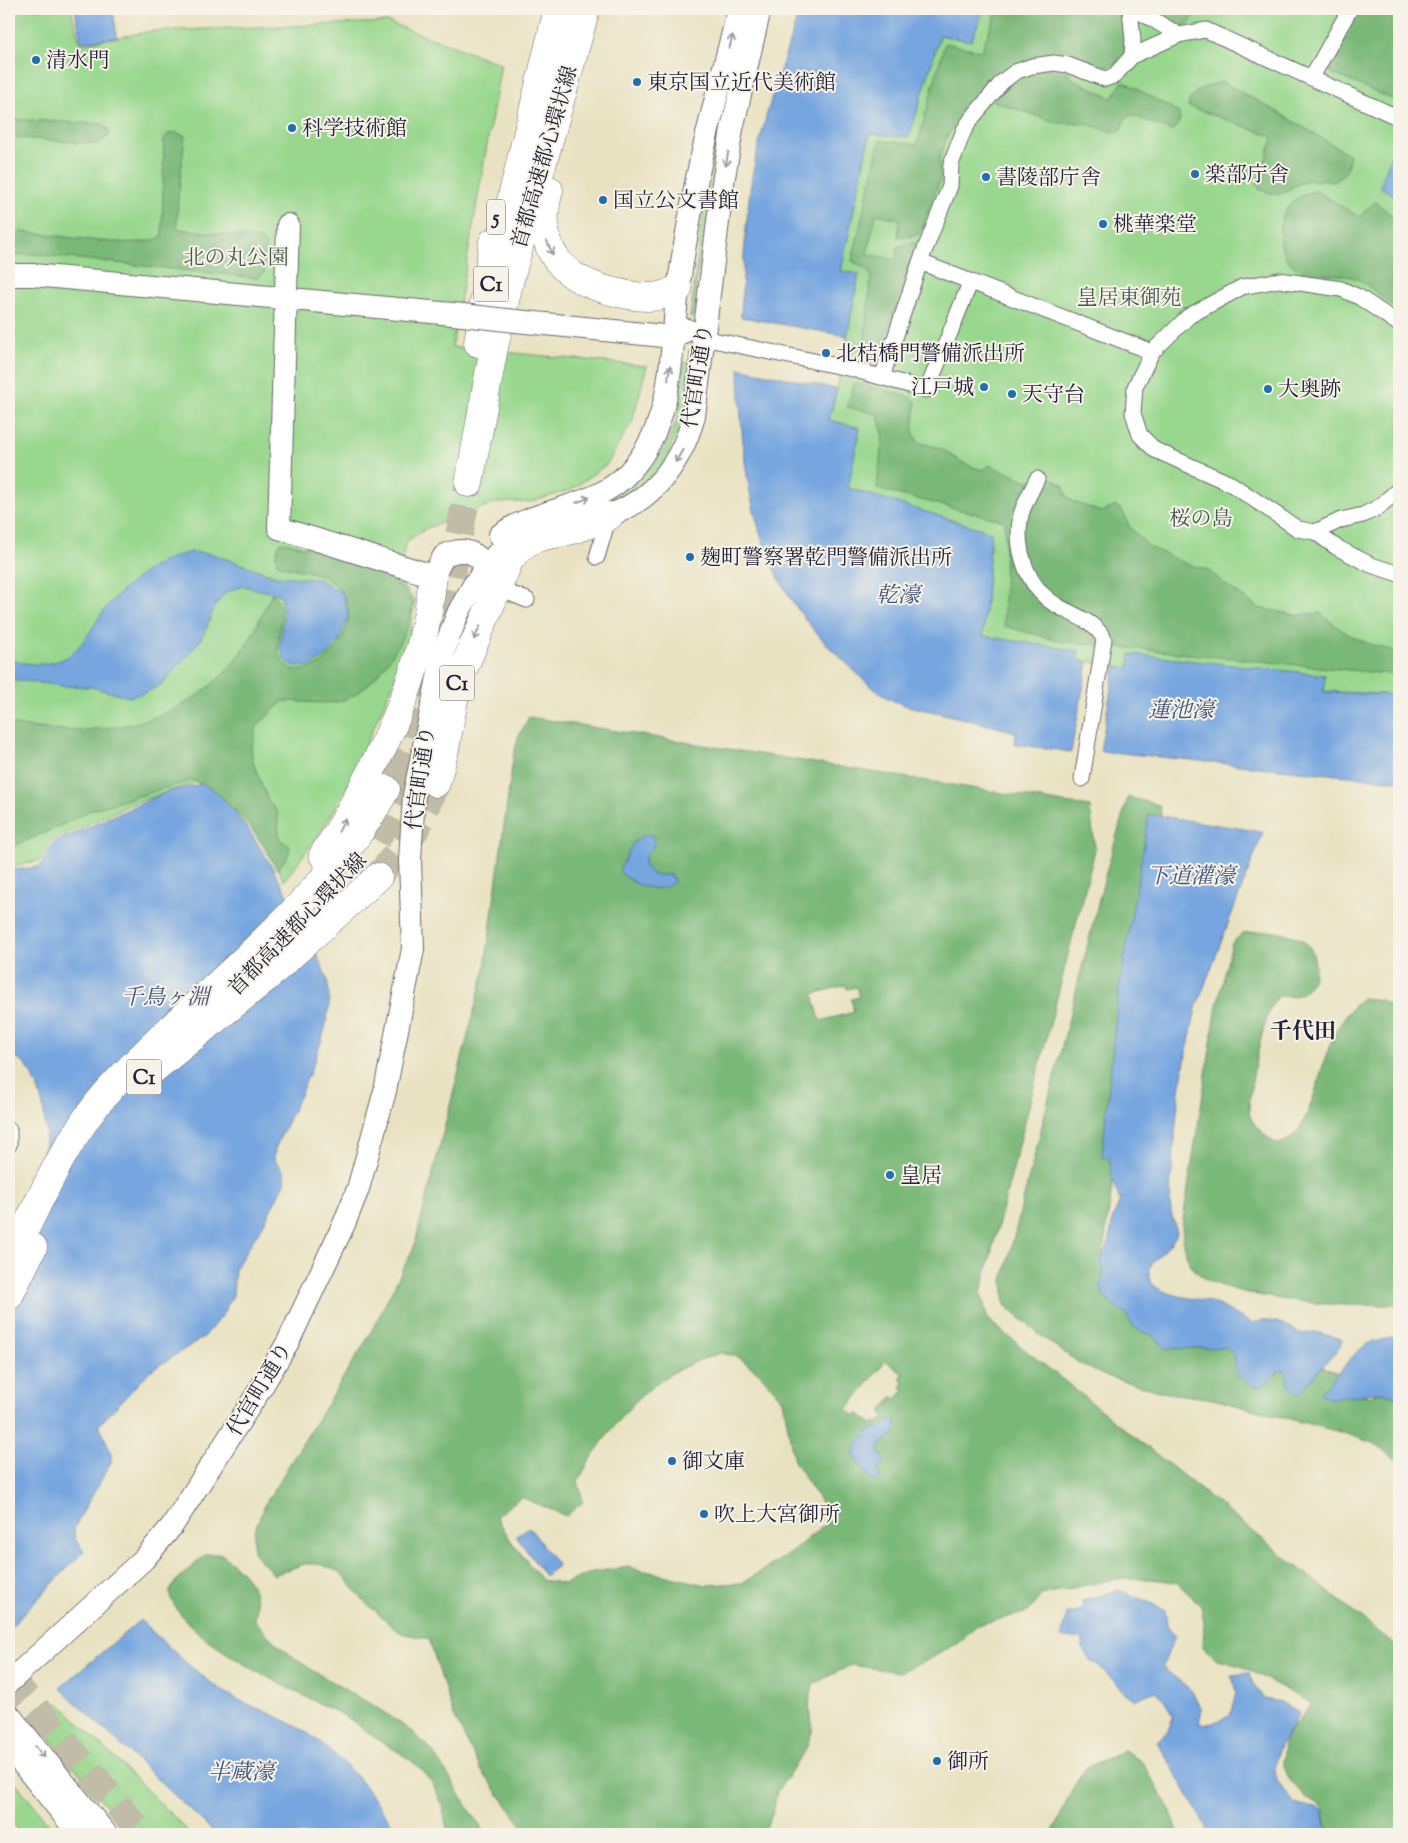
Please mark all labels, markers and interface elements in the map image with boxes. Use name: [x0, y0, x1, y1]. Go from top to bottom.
one-way arrow: [727, 35, 736, 51]
place label: 清水門: [46, 47, 109, 77]
marker: 清水門: [30, 54, 42, 66]
street label: 首都高速都心環状線: [505, 63, 586, 253]
place label: 東京国立近代美術館: [647, 69, 836, 99]
marker: 東京国立近代美術館: [631, 76, 643, 88]
place label: 科学技術館: [302, 115, 407, 145]
marker: 科学技術館: [286, 122, 298, 134]
one-way arrow: [721, 151, 731, 167]
place label: 楽部庁舎: [1205, 161, 1289, 191]
place label: 書陵部庁舎: [996, 164, 1101, 194]
marker: 楽部庁舎: [1189, 168, 1201, 180]
marker: 書陵部庁舎: [980, 171, 992, 183]
place label: 国立公文書館: [613, 187, 739, 217]
marker: 国立公文書館: [597, 194, 609, 206]
road number: 5: [487, 200, 505, 234]
place label: 桃華楽堂: [1113, 211, 1197, 241]
marker: 桃華楽堂: [1097, 218, 1109, 230]
one-way arrow: [546, 240, 556, 255]
park label: 北の丸公園: [184, 244, 289, 274]
road number: C1: [474, 266, 508, 302]
park label: 皇居東御苑: [1077, 284, 1182, 314]
street label: 代官町通り: [676, 322, 722, 431]
place label: 北桔橋門警備派出所: [836, 340, 1025, 370]
marker: 北桔橋門警備派出所: [820, 347, 832, 359]
one-way arrow: [664, 366, 674, 382]
place label: 江戸城: [911, 374, 974, 404]
place label: 大奥跡: [1278, 376, 1341, 406]
marker: 江戸城: [978, 381, 990, 393]
place label: 天守台: [1022, 381, 1085, 411]
marker: 大奥跡: [1262, 383, 1274, 395]
marker: 天守台: [1006, 388, 1018, 400]
one-way arrow: [673, 449, 683, 463]
one-way arrow: [575, 495, 590, 504]
park label: 桜の島: [1170, 505, 1233, 535]
place label: 麹町警察署乾門警備派出所: [700, 544, 952, 574]
marker: 麹町警察署乾門警備派出所: [684, 551, 696, 563]
water label: 乾濠: [876, 581, 924, 613]
one-way arrow: [472, 625, 482, 640]
road number: C1: [440, 666, 474, 700]
water label: 蓮池濠: [1148, 696, 1218, 728]
street label: 代官町通り: [400, 724, 444, 832]
one-way arrow: [338, 818, 348, 833]
street label: 首都高速都心環状線: [222, 847, 375, 1004]
water label: 下道灌濠: [1147, 862, 1239, 894]
water label: 千鳥ヶ淵: [121, 983, 213, 1015]
district label: 千代田: [1270, 1017, 1336, 1049]
road number: C1: [126, 1060, 162, 1094]
place label: 皇居: [900, 1162, 942, 1192]
marker: 皇居: [884, 1169, 896, 1181]
street label: 代官町通り: [221, 1337, 301, 1443]
place label: 御文庫: [682, 1448, 745, 1478]
marker: 御文庫: [666, 1455, 678, 1467]
place label: 吹上大宮御所: [714, 1501, 840, 1531]
marker: 吹上大宮御所: [698, 1508, 710, 1520]
one-way arrow: [34, 1745, 45, 1758]
place label: 御所: [947, 1748, 989, 1778]
marker: 御所: [931, 1755, 943, 1767]
water label: 半蔵濠: [208, 1758, 278, 1790]

